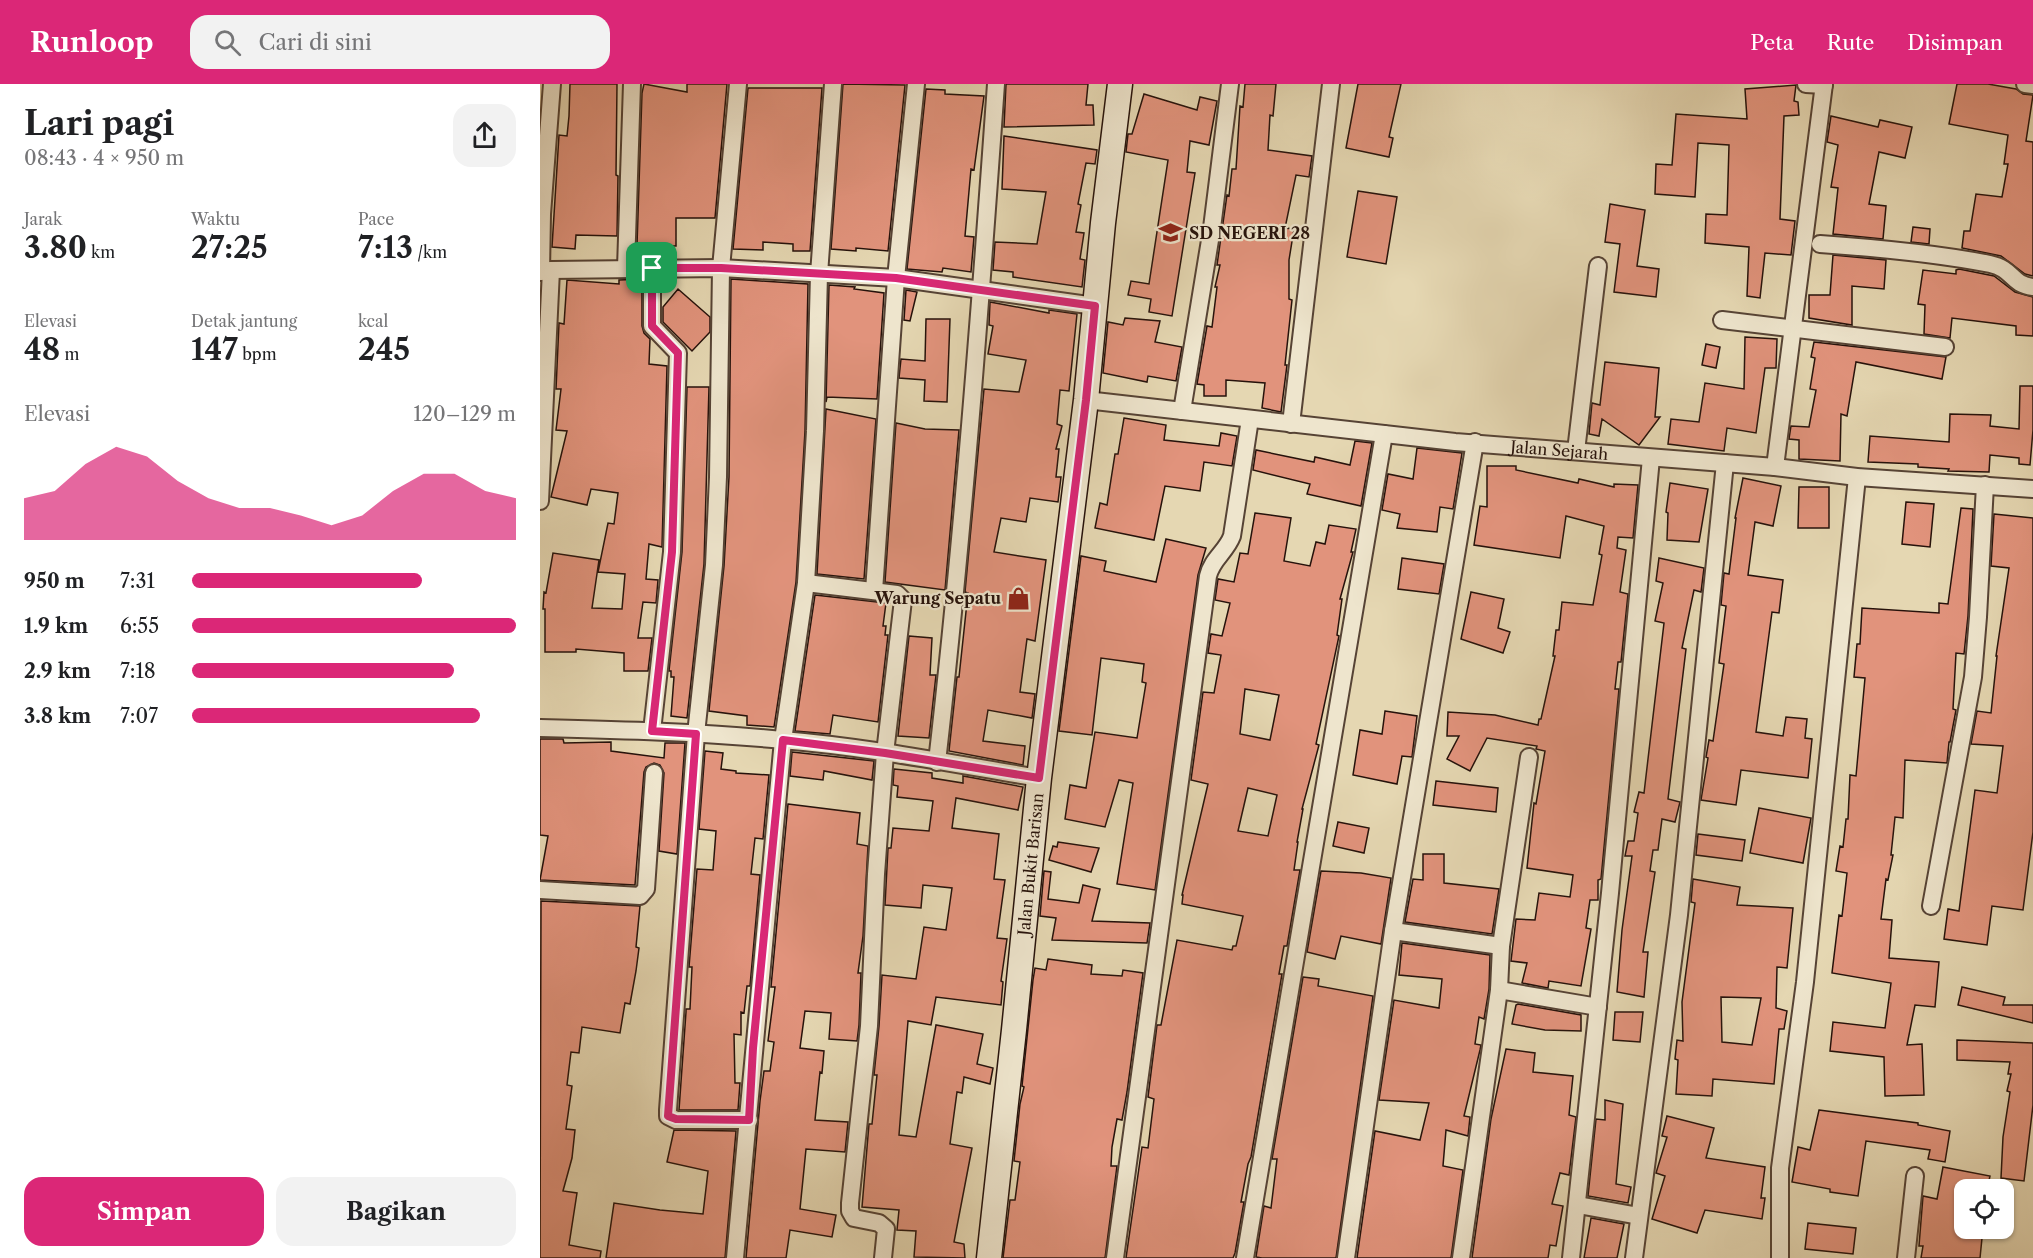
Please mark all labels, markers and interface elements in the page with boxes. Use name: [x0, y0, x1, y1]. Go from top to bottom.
search box: [190, 15, 610, 69]
text: Runloop: [30, 25, 154, 59]
icon: search: [211, 26, 244, 59]
text: Cari di sini: [259, 29, 372, 56]
text: Peta: [1750, 30, 1794, 55]
text: Rute: [1827, 30, 1874, 55]
text: Disimpan: [1907, 30, 2003, 55]
text: Lari pagi: [24, 103, 174, 144]
button: share: [453, 104, 516, 167]
text: 08:43 · 4 × 950 m: [24, 146, 184, 170]
text: Jarak: [24, 209, 62, 229]
text: Waktu: [191, 209, 240, 229]
text: Pace: [358, 209, 394, 229]
school or university icon: SD NEGERI 28: [1158, 220, 1184, 246]
place label: SD NEGERI 28: [1189, 223, 1310, 243]
text: 3.80: [24, 229, 87, 266]
text: 27:25: [191, 229, 268, 266]
text: 7:13: [358, 229, 413, 266]
text: km: [87, 242, 115, 262]
text: /km: [413, 242, 447, 262]
pin: [626, 242, 677, 293]
icon: arrive: [635, 251, 668, 284]
text: Elevasi: [24, 311, 77, 331]
text: Detak jantung: [191, 311, 297, 331]
text: kcal: [358, 311, 388, 331]
text: 48: [24, 331, 60, 368]
text: 147: [191, 331, 238, 368]
text: 245: [358, 331, 410, 368]
text: m: [60, 344, 79, 364]
text: bpm: [238, 344, 277, 364]
text: Elevasi: [24, 402, 90, 426]
text: 120–129 m: [413, 402, 516, 426]
street label: Jalan Sejarah: [1507, 436, 1609, 464]
text: 950 m: [24, 569, 85, 593]
text: 7:31: [120, 569, 155, 593]
shop icon: Warung Sepatu: [1006, 585, 1032, 611]
place label: Warung Sepatu: [874, 588, 1001, 608]
text: 1.9 km: [24, 614, 88, 638]
text: 6:55: [120, 614, 159, 638]
text: 2.9 km: [24, 659, 91, 683]
text: 7:18: [120, 659, 156, 683]
text: 3.8 km: [24, 704, 91, 728]
text: 7:07: [120, 704, 158, 728]
street label: Jalan Bukit Barisan: [1013, 792, 1047, 939]
button: Simpan: [24, 1177, 264, 1246]
button: Bagikan: [276, 1177, 516, 1246]
map controls: [1954, 1179, 2014, 1239]
button: locate: [1954, 1179, 2014, 1239]

